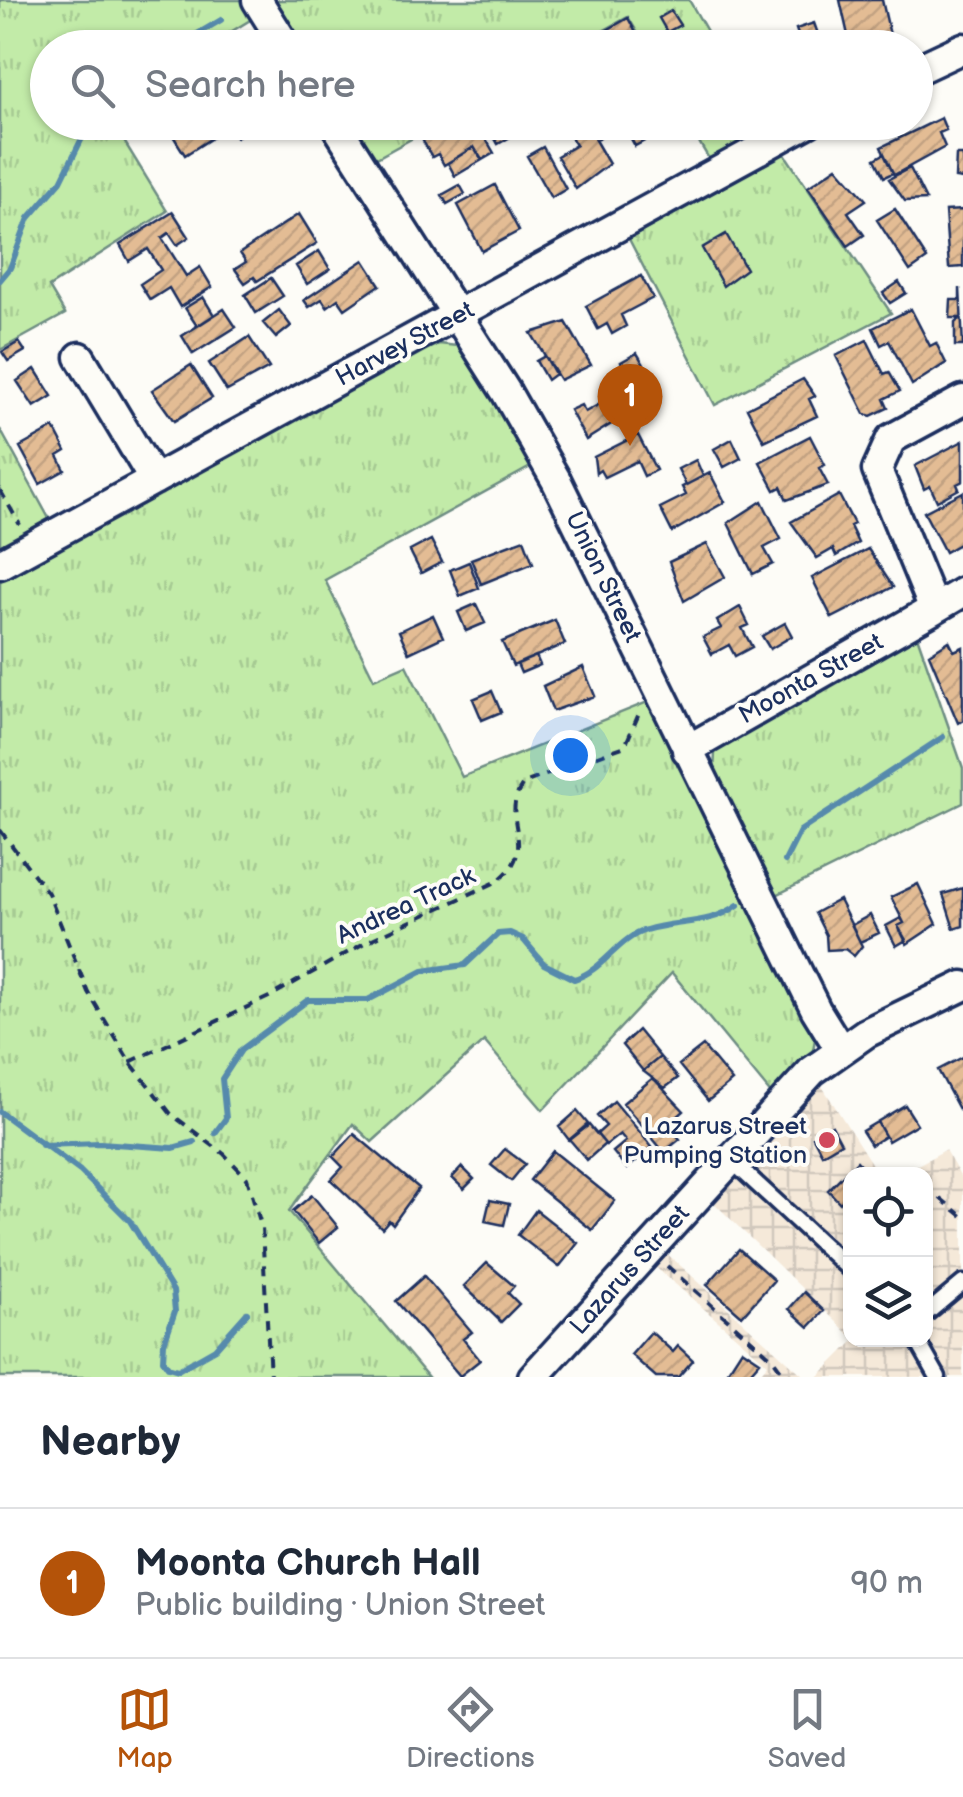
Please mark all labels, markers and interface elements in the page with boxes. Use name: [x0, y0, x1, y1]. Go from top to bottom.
search box: [30, 30, 933, 140]
icon: search: [65, 58, 120, 113]
text: Search here: [145, 63, 356, 108]
street label: Harvey Street: [330, 294, 480, 393]
pin: 1: [598, 364, 662, 446]
street label: Union Street: [558, 507, 648, 648]
street label: Moonta Street: [733, 626, 889, 731]
your location: [545, 730, 596, 781]
street label: Andrea Track: [332, 860, 481, 952]
place label: Lazarus Street Pumping Station: [624, 1111, 807, 1171]
marker: Lazarus Street Pumping Station: [816, 1129, 838, 1151]
map controls: [843, 1167, 933, 1347]
button: locate: [843, 1167, 933, 1257]
street label: Lazarus Street: [564, 1199, 697, 1341]
button: layers: [843, 1257, 933, 1347]
text: Nearby: [40, 1417, 180, 1468]
text: Moonta Church Hall: [135, 1541, 480, 1586]
text: 1: [66, 1564, 79, 1603]
text: 90 m: [851, 1564, 923, 1603]
text: Public building · Union Street: [135, 1586, 545, 1625]
tab: Map: [117, 1682, 173, 1775]
tab: Directions: [406, 1682, 535, 1775]
tab: Saved: [768, 1682, 846, 1775]

